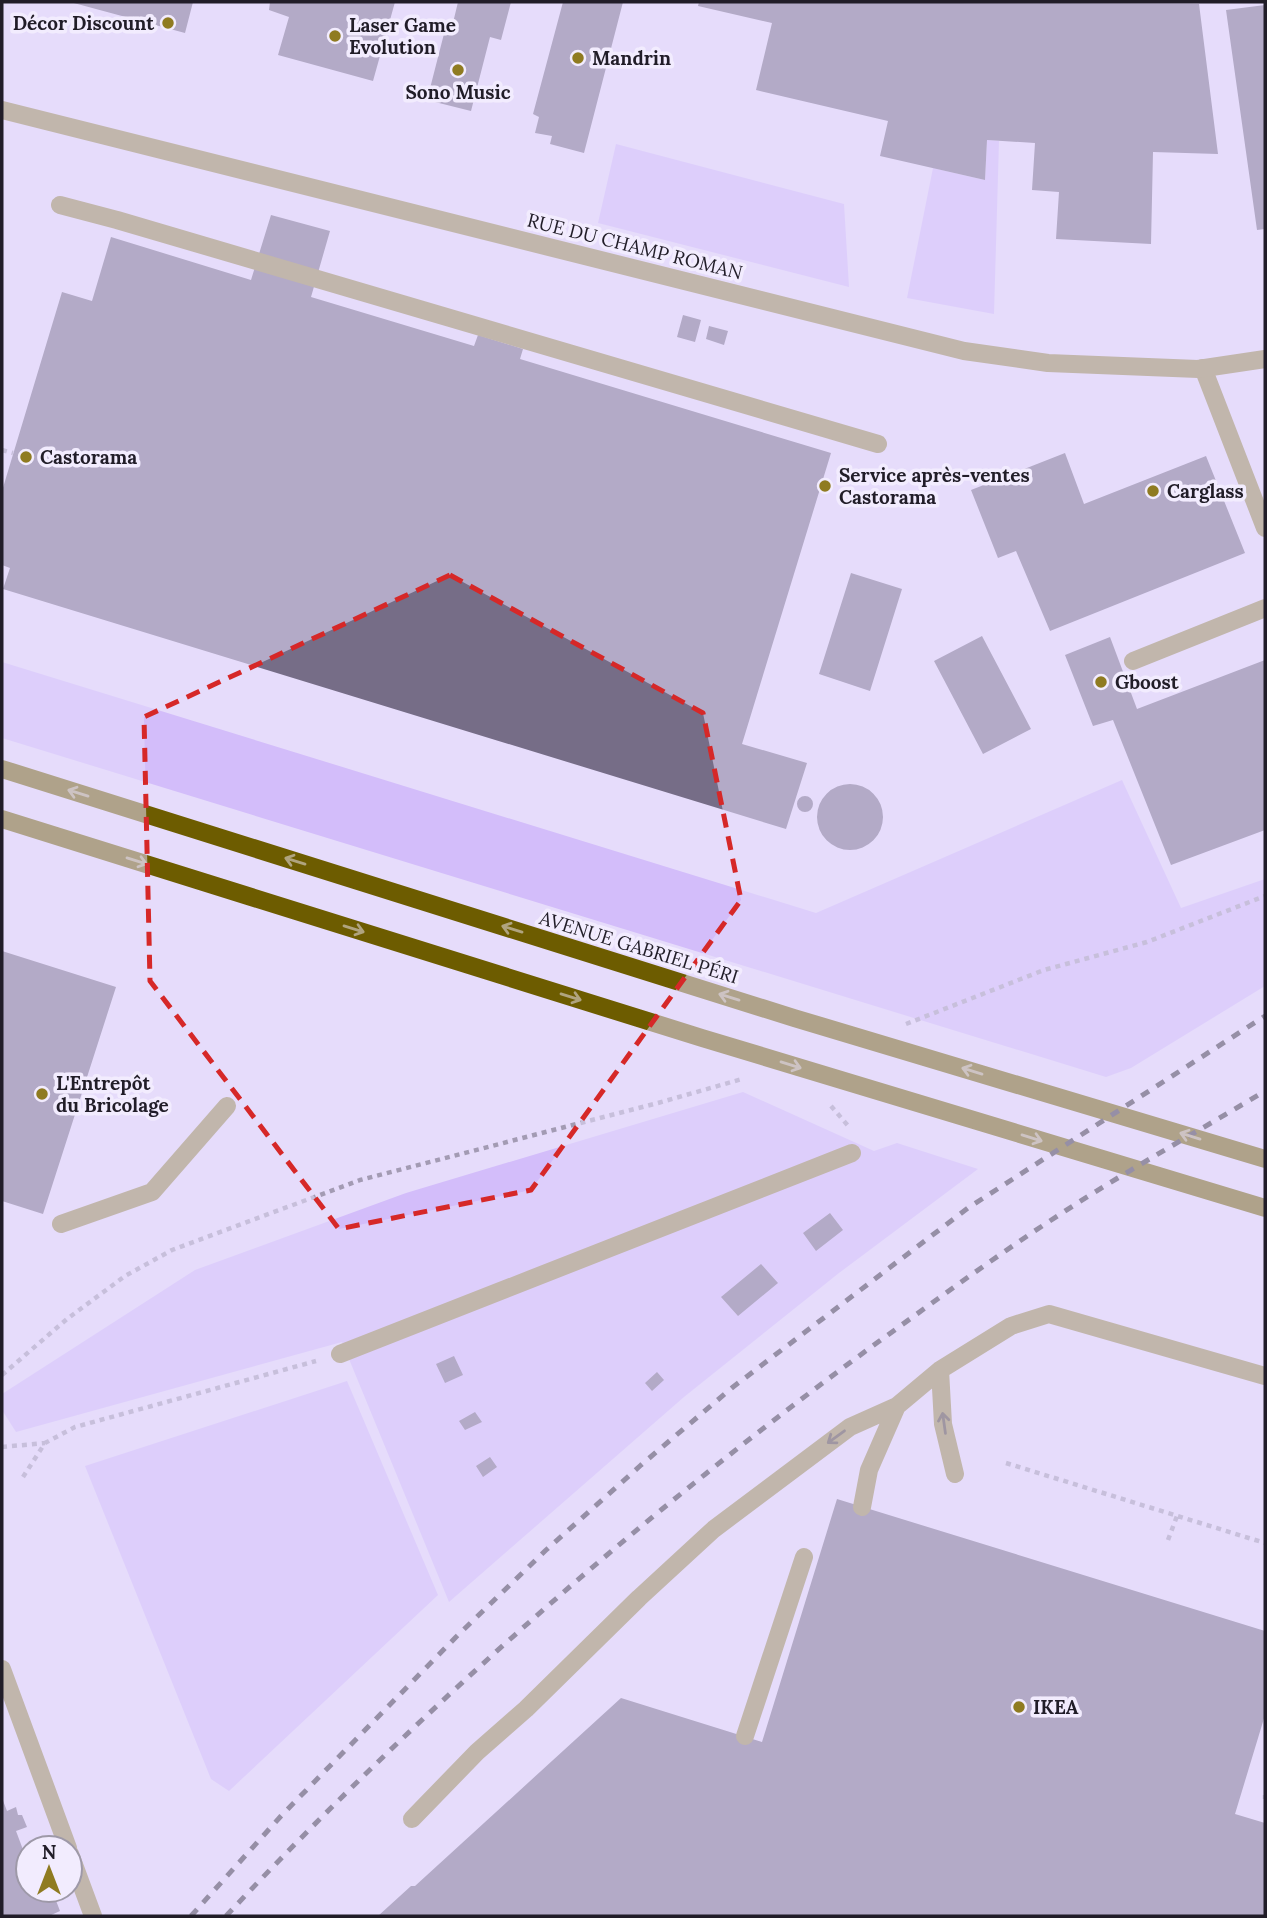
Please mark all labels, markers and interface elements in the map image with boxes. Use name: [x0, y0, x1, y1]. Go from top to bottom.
place label: Décor Discount: [13, 11, 155, 35]
place label: Laser Game Evolution: [349, 13, 456, 59]
marker: Décor Discount: [160, 15, 176, 31]
marker: Laser Game Evolution: [327, 28, 343, 44]
place label: Mandrin: [592, 46, 671, 70]
marker: Mandrin: [570, 50, 586, 66]
marker: Sono Music: [450, 62, 466, 78]
place label: Sono Music: [405, 80, 511, 104]
street label: RUE DU CHAMP ROMAN: [525, 208, 745, 284]
place label: Castorama: [40, 445, 137, 469]
marker: Castorama: [18, 449, 34, 465]
place label: Service après-ventes Castorama: [839, 463, 1030, 509]
marker: Service après-ventes Castorama: [817, 478, 833, 494]
place label: Carglass: [1167, 479, 1244, 503]
marker: Carglass: [1145, 483, 1161, 499]
place label: Gboost: [1115, 670, 1180, 694]
marker: Gboost: [1093, 674, 1109, 690]
one-way arrow: [67, 786, 89, 798]
one-way arrow: [284, 854, 306, 866]
one-way arrow: [126, 856, 148, 869]
street label: AVENUE GABRIEL PÉRI: [536, 905, 741, 989]
one-way arrow: [501, 922, 523, 935]
one-way arrow: [343, 924, 365, 937]
one-way arrow: [718, 990, 740, 1003]
one-way arrow: [560, 992, 582, 1005]
one-way arrow: [780, 1060, 802, 1073]
one-way arrow: [962, 1064, 984, 1077]
place label: L'Entrepôt du Bricolage: [56, 1071, 169, 1117]
marker: L'Entrepôt du Bricolage: [34, 1086, 50, 1102]
one-way arrow: [1180, 1129, 1202, 1142]
one-way arrow: [1021, 1132, 1043, 1145]
one-way arrow: [938, 1412, 951, 1435]
one-way arrow: [827, 1430, 846, 1444]
place label: IKEA: [1033, 1695, 1079, 1719]
marker: IKEA: [1011, 1699, 1027, 1715]
north arrow: [14, 1834, 84, 1904]
text: N: [42, 1840, 57, 1864]

